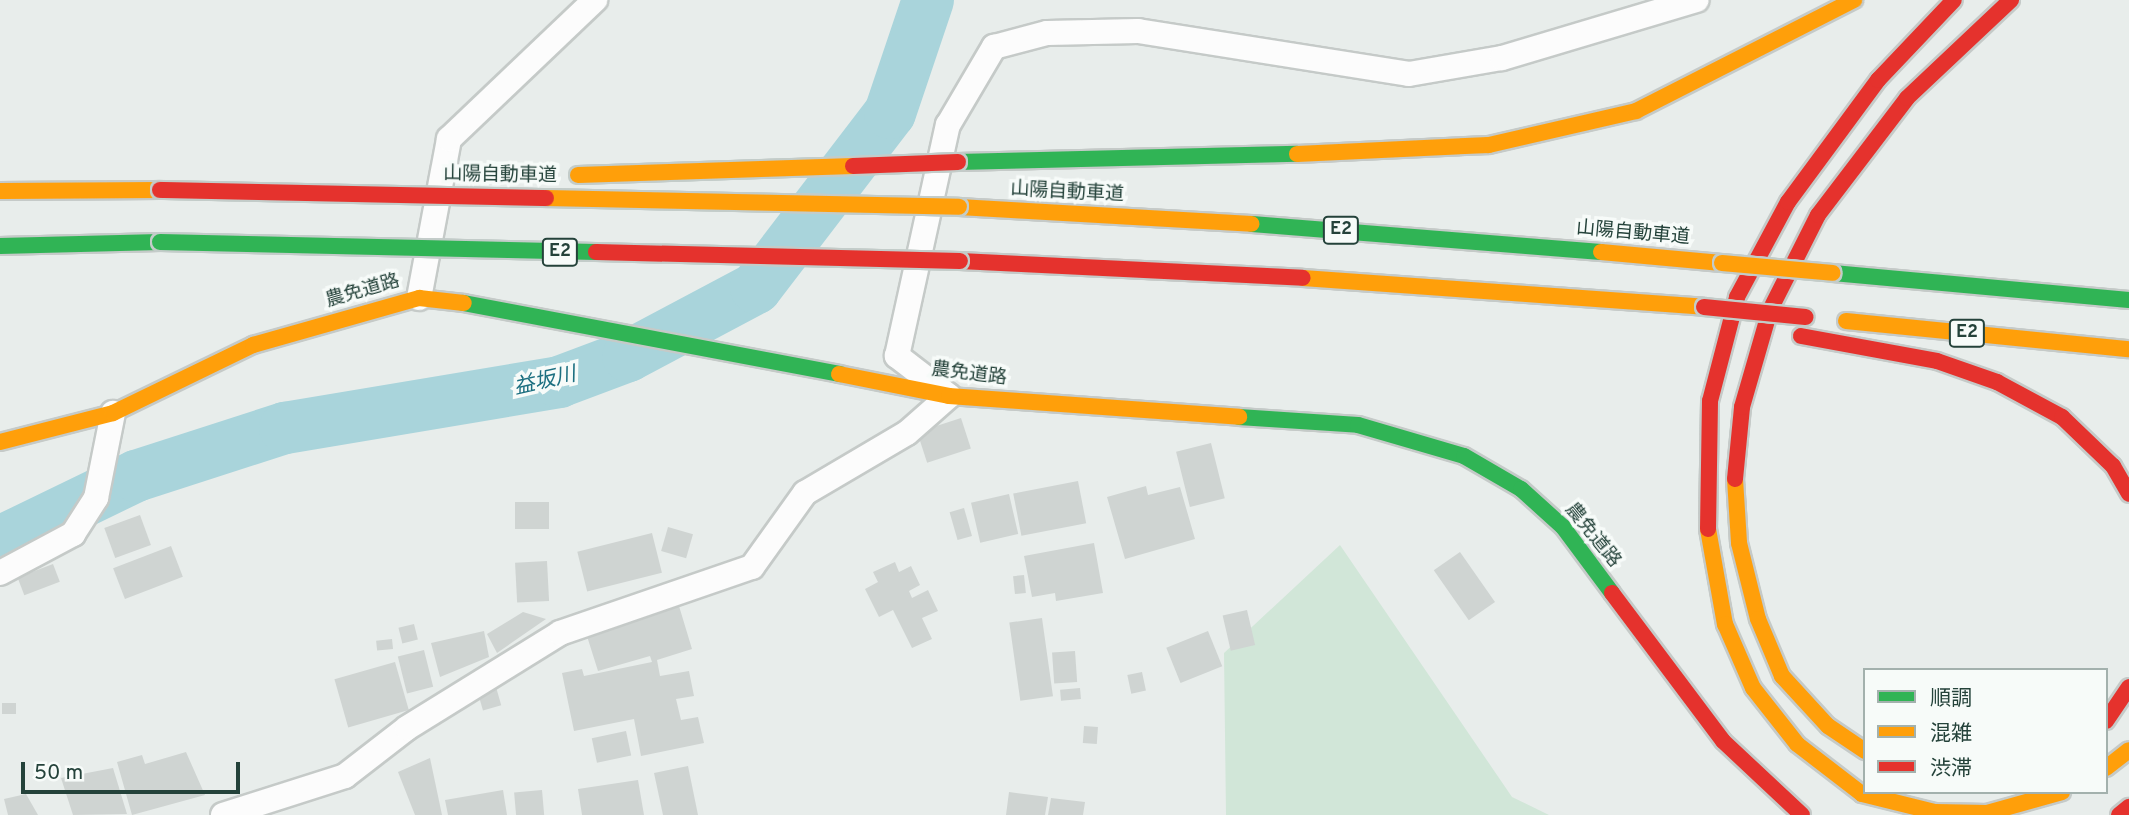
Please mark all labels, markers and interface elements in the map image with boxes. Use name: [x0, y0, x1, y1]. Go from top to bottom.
street label: 山陽自動車道: [443, 164, 557, 188]
street label: 山陽自動車道: [1009, 179, 1125, 207]
road number: E2: [1322, 215, 1360, 244]
street label: 山陽自動車道: [1575, 218, 1691, 250]
road number: E2: [541, 238, 579, 266]
street label: 農免道路: [323, 271, 403, 313]
road number: E2: [1948, 318, 1986, 348]
street label: 農免道路: [930, 359, 1008, 391]
water label: 益坂川: [511, 363, 579, 401]
street label: 農免道路: [1559, 499, 1625, 573]
legend: [1863, 668, 2108, 794]
text: 順調: [1930, 686, 1972, 713]
text: 混雑: [1930, 721, 1972, 748]
scale bar: [24, 748, 243, 792]
text: 渋滞: [1930, 756, 1972, 783]
text: 50 m: [34, 760, 83, 787]

